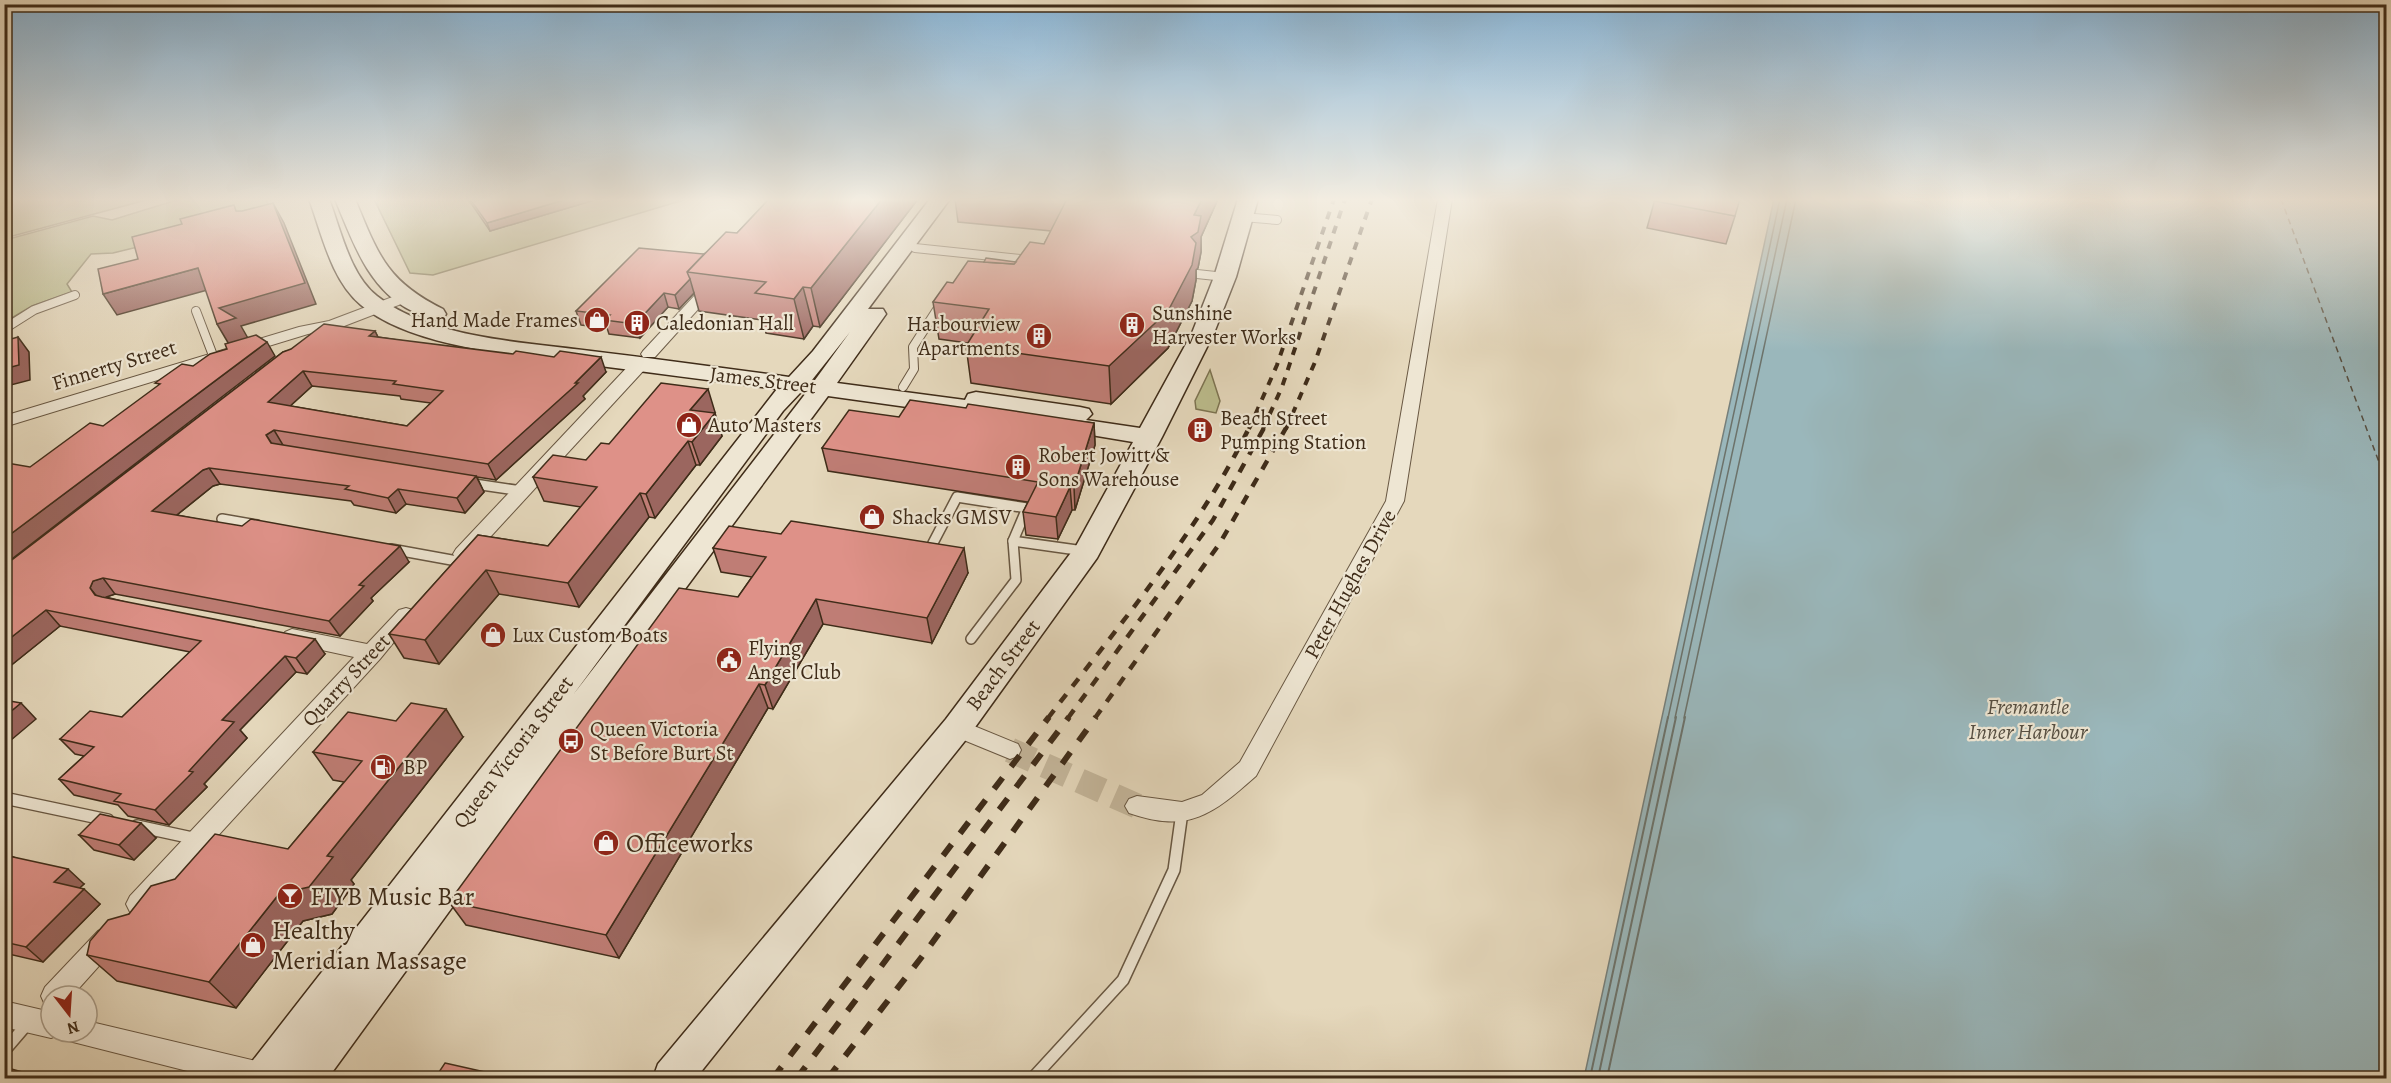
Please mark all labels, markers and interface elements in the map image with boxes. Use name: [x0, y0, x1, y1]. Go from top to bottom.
place label: Sunshine Harvester Works: [1152, 299, 1296, 351]
shop icon: Hand Made Frames: [582, 305, 612, 335]
place label: Hand Made Frames: [410, 306, 578, 334]
building icon: Caledonian Hall: [622, 308, 652, 338]
place label: Caledonian Hall: [656, 309, 794, 337]
place label: Harbourview Apartments: [906, 310, 1020, 362]
building icon: Sunshine Harvester Works: [1117, 310, 1147, 340]
building icon: Harbourview Apartments: [1024, 321, 1054, 351]
street label: Finnerty Street: [48, 333, 180, 397]
street label: James Street: [708, 360, 818, 400]
place label: Beach Street Pumping Station: [1220, 404, 1366, 456]
shop icon: Auto Masters: [674, 410, 704, 440]
place label: Auto Masters: [707, 411, 821, 439]
building icon: Beach Street Pumping Station: [1185, 415, 1215, 445]
place label: Robert Jowitt & Sons Warehouse: [1038, 441, 1179, 493]
building icon: Robert Jowitt & Sons Warehouse: [1003, 452, 1033, 482]
shop icon: Shacks GMSV: [857, 502, 887, 532]
place label: Shacks GMSV: [892, 503, 1012, 531]
street label: Peter Hughes Drive: [1297, 504, 1403, 664]
street label: Beach Street: [959, 614, 1047, 716]
shop icon: Lux Custom Boats: [478, 620, 508, 650]
place label: Lux Custom Boats: [512, 621, 668, 649]
street label: Quarry Street: [296, 627, 396, 732]
place label: Flying Angel Club: [747, 634, 841, 686]
public building icon: Flying Angel Club: [714, 645, 744, 675]
street label: Queen Victoria Street: [446, 670, 580, 834]
water label: Fremantle Inner Harbour: [1969, 692, 2089, 747]
place label: Queen Victoria St Before Burt St: [590, 715, 734, 767]
bus stop icon: Queen Victoria St Before Burt St: [556, 726, 586, 756]
fuel station icon: BP: [368, 752, 398, 782]
place label: BP: [403, 753, 428, 781]
place label: Officeworks: [626, 826, 754, 861]
shop icon: Officeworks: [591, 828, 621, 858]
place label: FIYB Music Bar: [310, 879, 475, 914]
bar icon: FIYB Music Bar: [275, 881, 305, 911]
place label: Healthy Meridian Massage: [272, 913, 467, 978]
shop icon: Healthy Meridian Massage: [238, 930, 268, 960]
north arrow: [39, 984, 99, 1044]
text: N: [64, 1015, 82, 1040]

